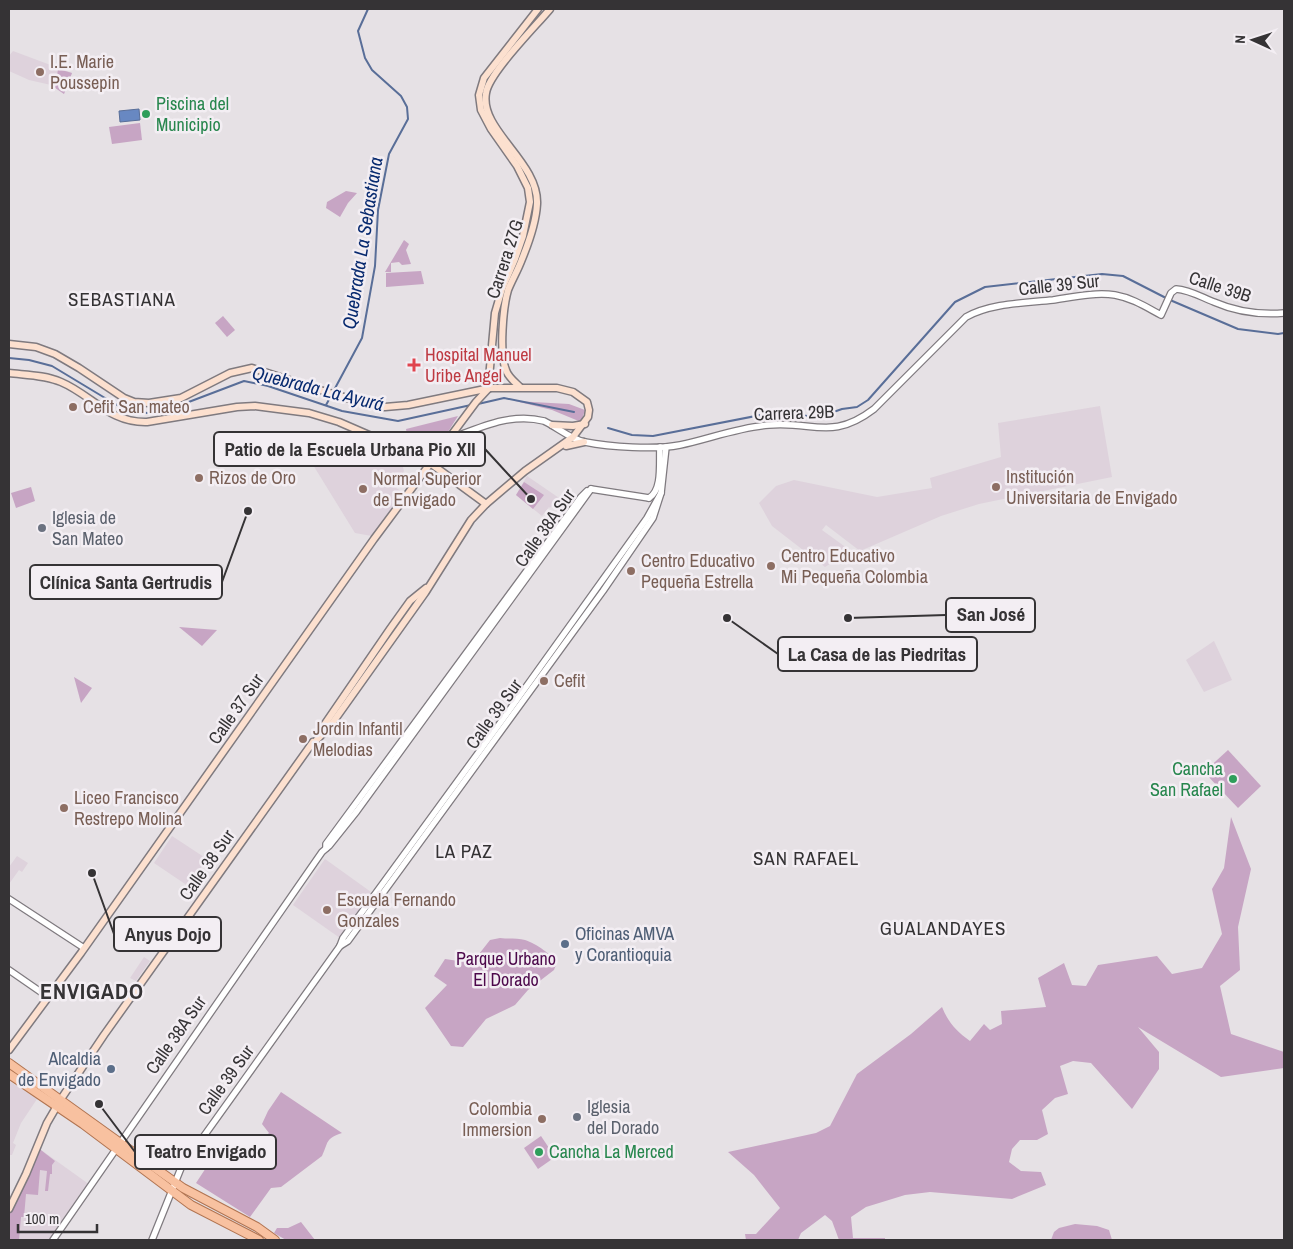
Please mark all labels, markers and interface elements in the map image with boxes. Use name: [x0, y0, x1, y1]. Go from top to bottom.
north arrow: [1228, 15, 1278, 65]
text: N: [1231, 35, 1249, 44]
place label: I.E. Marie Poussepin: [50, 49, 120, 95]
marker: I.E. Marie Poussepin: [34, 66, 46, 78]
place label: Piscina del Municipio: [156, 91, 229, 137]
marker: Piscina del Municipio: [140, 108, 152, 120]
water label: Quebrada La Sebastiana: [336, 155, 389, 331]
street label: Carrera 27G: [480, 216, 529, 302]
street label: Calle 39B: [1186, 265, 1255, 308]
street label: Calle 39 Sur: [1017, 268, 1101, 301]
district label: SEBASTIANA: [68, 286, 176, 312]
place label: Hospital Manuel Uribe Angel: [425, 342, 532, 388]
marker: Hospital Manuel Uribe Angel: [407, 358, 421, 372]
water label: Quebrada La Ayurá: [250, 359, 387, 417]
place label: Cefit San mateo: [83, 394, 190, 419]
street label: Carrera 29B: [753, 399, 835, 426]
marker: Cefit San mateo: [67, 401, 79, 413]
callout: Patio de la Escuela Urbana Pio XII: [214, 432, 485, 466]
text: Patio de la Escuela Urbana Pio XII: [224, 436, 476, 462]
place label: Institución Universitaria de Envigado: [1006, 464, 1178, 510]
place label: Rizos de Oro: [209, 465, 296, 490]
place label: Normal Superior de Envigado: [373, 466, 481, 512]
marker: Rizos de Oro: [193, 472, 205, 484]
marker: Institución Universitaria de Envigado: [990, 481, 1002, 493]
marker: Normal Superior de Envigado: [357, 483, 369, 495]
street label: Calle 38A Sur: [508, 484, 581, 572]
place label: Iglesia de San Mateo: [52, 505, 123, 551]
marker: Iglesia de San Mateo: [36, 522, 48, 534]
place label: Centro Educativo Mi Pequeña Colombia: [781, 543, 928, 589]
place label: Centro Educativo Pequeña Estrella: [641, 548, 755, 594]
marker: Centro Educativo Mi Pequeña Colombia: [765, 560, 777, 572]
callout: Clínica Santa Gertrudis: [30, 565, 222, 599]
marker: Centro Educativo Pequeña Estrella: [625, 565, 637, 577]
text: Clínica Santa Gertrudis: [40, 569, 212, 595]
callout: San José: [946, 598, 1035, 632]
text: San José: [957, 601, 1026, 627]
callout: La Casa de las Piedritas: [778, 637, 977, 671]
text: La Casa de las Piedritas: [788, 641, 966, 667]
street label: Calle 37 Sur: [202, 668, 269, 749]
place label: Cefit: [554, 668, 585, 693]
street label: Calle 39 Sur: [460, 673, 528, 754]
marker: Cefit: [538, 675, 550, 687]
place label: Jordin Infantil Melodias: [313, 716, 402, 762]
marker: Jordin Infantil Melodias: [297, 733, 309, 745]
place label: Cancha San Rafael: [1150, 756, 1223, 802]
marker: Cancha San Rafael: [1227, 773, 1239, 785]
place label: Liceo Francisco Restrepo Molina: [74, 785, 182, 831]
marker: Liceo Francisco Restrepo Molina: [58, 802, 70, 814]
street label: Calle 38 Sur: [173, 824, 240, 905]
district label: LA PAZ: [435, 838, 493, 864]
district label: SAN RAFAEL: [753, 845, 859, 871]
place label: Escuela Fernando Gonzales: [337, 887, 456, 933]
marker: Escuela Fernando Gonzales: [321, 904, 333, 916]
district label: GUALANDAYES: [880, 915, 1006, 941]
callout: Anyus Dojo: [114, 917, 221, 951]
text: Anyus Dojo: [125, 921, 211, 947]
place label: Oficinas AMVA y Corantioquia: [575, 921, 674, 967]
marker: Oficinas AMVA y Corantioquia: [559, 938, 571, 950]
park label: Parque Urbano El Dorado: [456, 946, 556, 992]
district label: ENVIGADO: [40, 976, 144, 1006]
street label: Calle 38A Sur: [139, 991, 212, 1079]
street label: Calle 39 Sur: [192, 1039, 260, 1120]
place label: Alcaldia de Envigado: [18, 1046, 101, 1092]
marker: Alcaldia de Envigado: [105, 1063, 117, 1075]
place label: Iglesia del Dorado: [587, 1094, 659, 1140]
place label: Colombia Immersion: [462, 1096, 532, 1142]
marker: Iglesia del Dorado: [571, 1111, 583, 1123]
marker: Colombia Immersion: [536, 1113, 548, 1125]
callout: Teatro Envigado: [135, 1135, 276, 1169]
text: Teatro Envigado: [146, 1138, 266, 1164]
place label: Cancha La Merced: [549, 1139, 674, 1164]
marker: Cancha La Merced: [533, 1146, 545, 1158]
scale bar: [18, 1202, 96, 1234]
text: 100 m: [25, 1208, 59, 1229]

